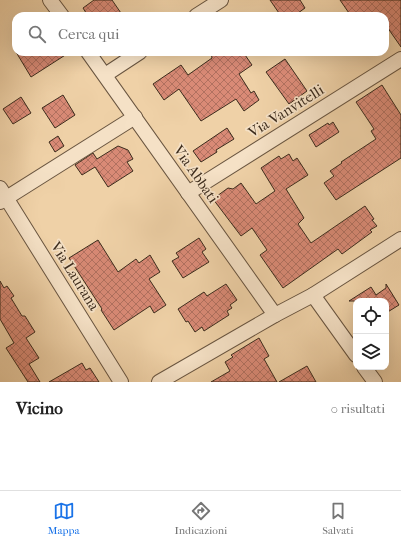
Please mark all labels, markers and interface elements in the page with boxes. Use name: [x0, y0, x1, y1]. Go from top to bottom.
search box: [12, 12, 389, 56]
icon: search: [26, 23, 48, 45]
text: Cerca qui: [58, 25, 119, 43]
street label: Via Vanvitelli: [244, 80, 328, 142]
street label: Via Abbati: [169, 141, 223, 207]
street label: Via Laurana: [46, 237, 104, 315]
map controls: [353, 298, 389, 370]
button: locate: [353, 298, 389, 334]
button: layers: [353, 334, 389, 370]
text: Vicino: [16, 398, 63, 418]
text: 0 risultati: [331, 401, 385, 416]
tab: Mappa: [47, 500, 80, 537]
tab: Indicazioni: [174, 500, 227, 537]
tab: Salvati: [322, 500, 354, 537]

